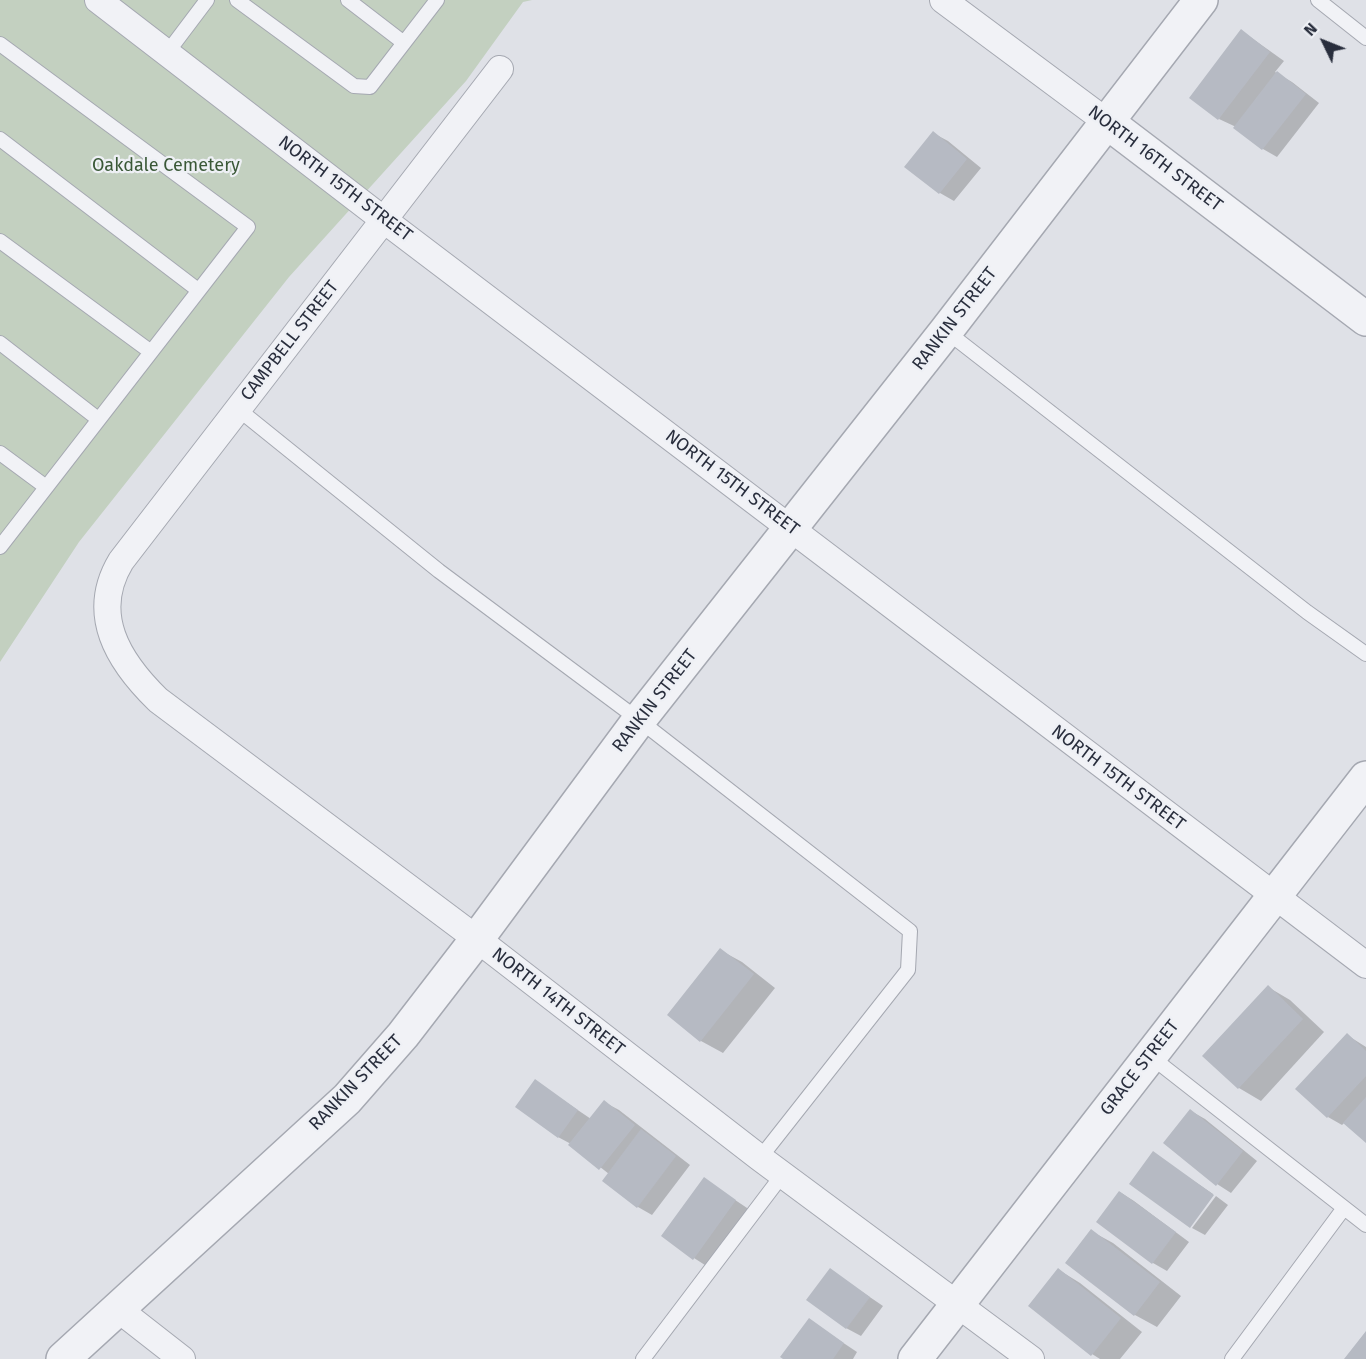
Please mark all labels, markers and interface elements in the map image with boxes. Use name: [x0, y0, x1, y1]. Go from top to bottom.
north arrow: [1294, 12, 1354, 72]
text: N: [1300, 19, 1321, 40]
street label: NORTH 16TH STREET: [1084, 101, 1226, 217]
street label: NORTH 15TH STREET: [274, 132, 416, 246]
park label: Oakdale Cemetery: [92, 155, 240, 177]
street label: RANKIN STREET: [908, 263, 1002, 375]
street label: CAMPBELL STREET: [236, 277, 344, 405]
street label: NORTH 15TH STREET: [661, 426, 803, 540]
street label: RANKIN STREET: [608, 645, 702, 757]
street label: NORTH 15TH STREET: [1047, 721, 1189, 835]
street label: NORTH 14TH STREET: [487, 943, 629, 1061]
street label: GRACE STREET: [1096, 1016, 1184, 1120]
street label: RANKIN STREET: [305, 1031, 407, 1135]

